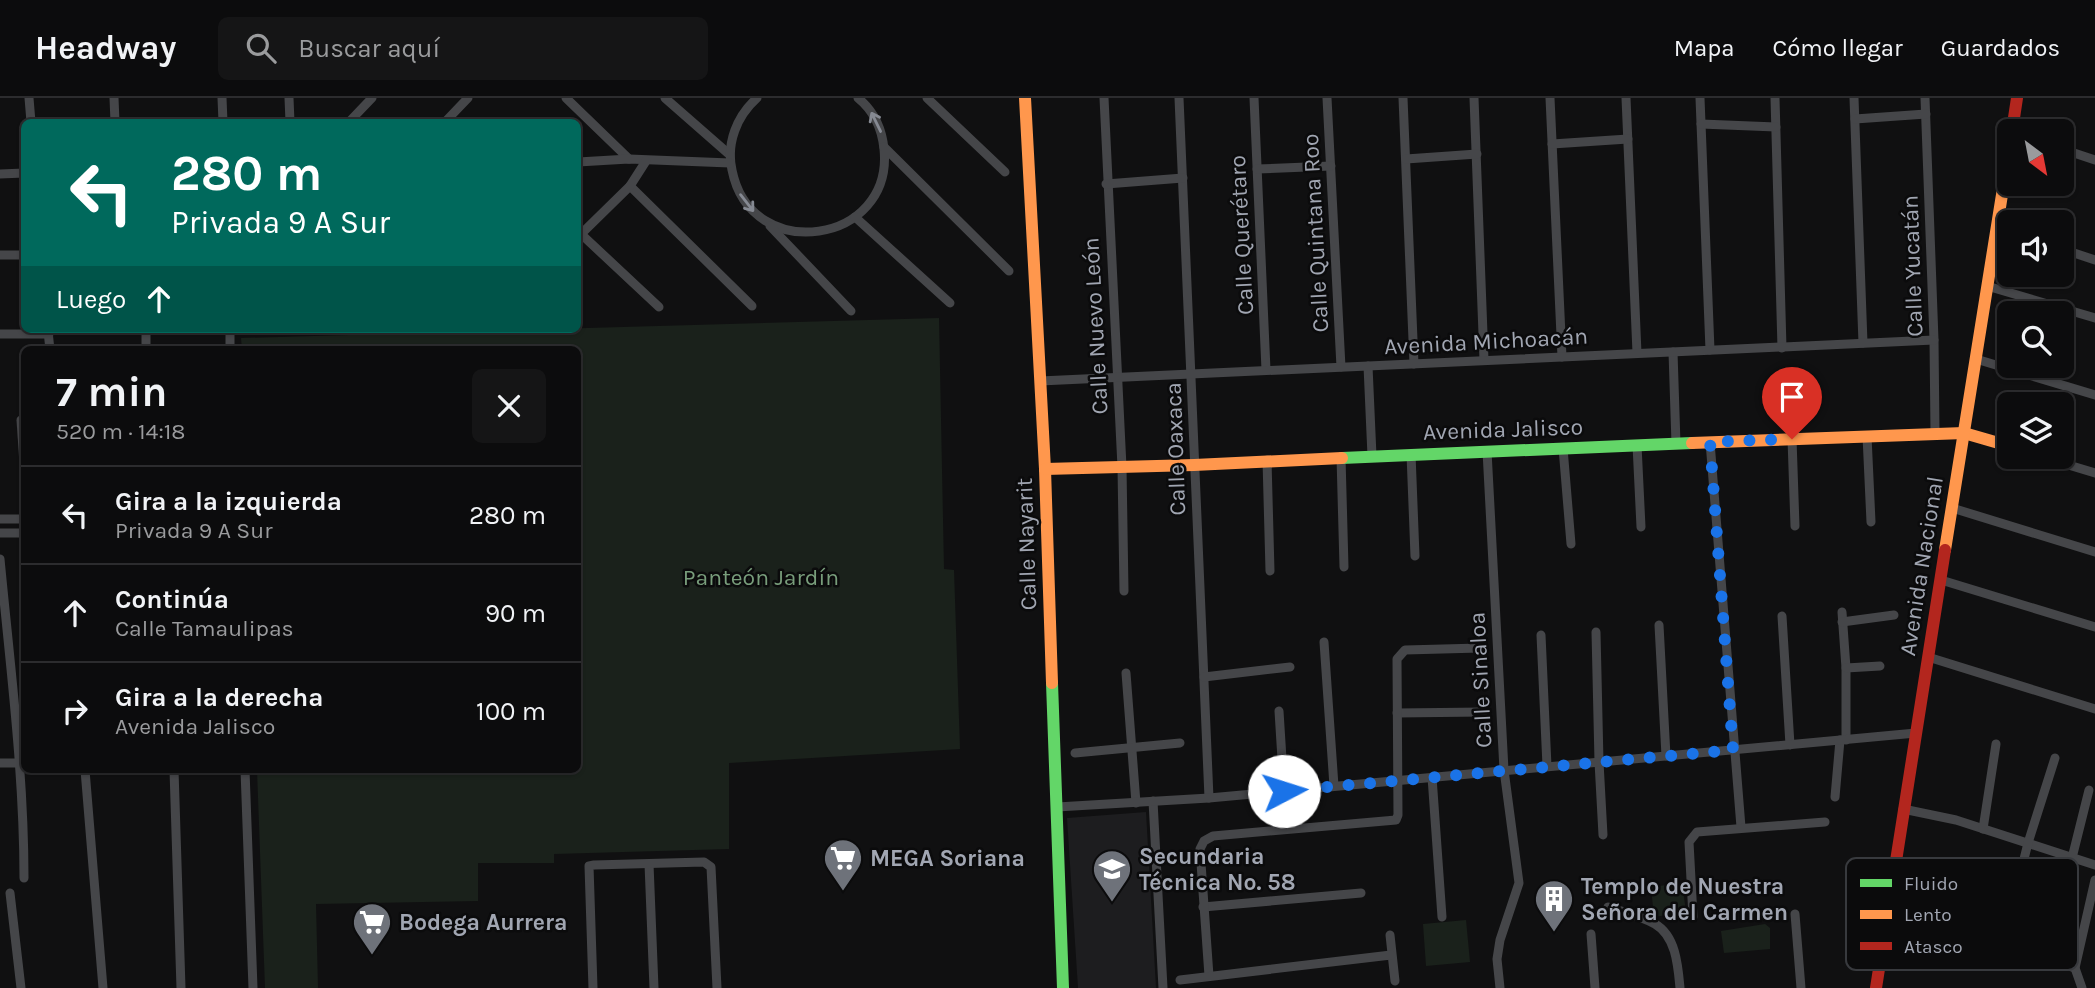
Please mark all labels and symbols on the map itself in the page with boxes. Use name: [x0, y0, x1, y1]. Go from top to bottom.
one-way arrow: [869, 112, 882, 133]
north arrow: [1997, 119, 2074, 196]
street label: Calle Quintana Roo: [1297, 133, 1334, 333]
street label: Calle Querétaro: [1224, 154, 1259, 316]
one-way arrow: [740, 193, 755, 211]
street label: Calle Yucatán: [1897, 195, 1928, 337]
street label: Calle Nuevo León: [1077, 237, 1114, 415]
street label: Avenida Michoacán: [1383, 323, 1589, 360]
pin: [1762, 367, 1822, 439]
street label: Calle Oaxaca: [1160, 382, 1191, 516]
street label: Avenida Jalisco: [1422, 413, 1584, 446]
street label: Avenida Nacional: [1894, 474, 1949, 658]
street label: Calle Nayarit: [1011, 477, 1042, 611]
park label: Panteón Jardín: [683, 564, 839, 591]
street label: Calle Sinaloa: [1463, 611, 1498, 749]
position arrow: [1247, 754, 1321, 828]
supermarket icon: MEGA Soriana: [822, 837, 864, 892]
place label: Secundaria Técnica No. 58: [1139, 843, 1296, 896]
place label: MEGA Soriana: [870, 845, 1025, 872]
school or university icon: Secundaria Técnica No. 58: [1091, 848, 1133, 903]
legend: [1846, 858, 2078, 970]
place label: Templo de Nuestra Señora del Carmen: [1581, 873, 1788, 926]
text: Fluido: [1904, 873, 1958, 895]
building icon: Templo de Nuestra Señora del Carmen: [1533, 878, 1575, 933]
supermarket icon: Bodega Aurrera: [351, 901, 393, 956]
text: Lento: [1904, 904, 1952, 926]
place label: Bodega Aurrera: [399, 909, 567, 936]
text: Atasco: [1904, 936, 1963, 958]

